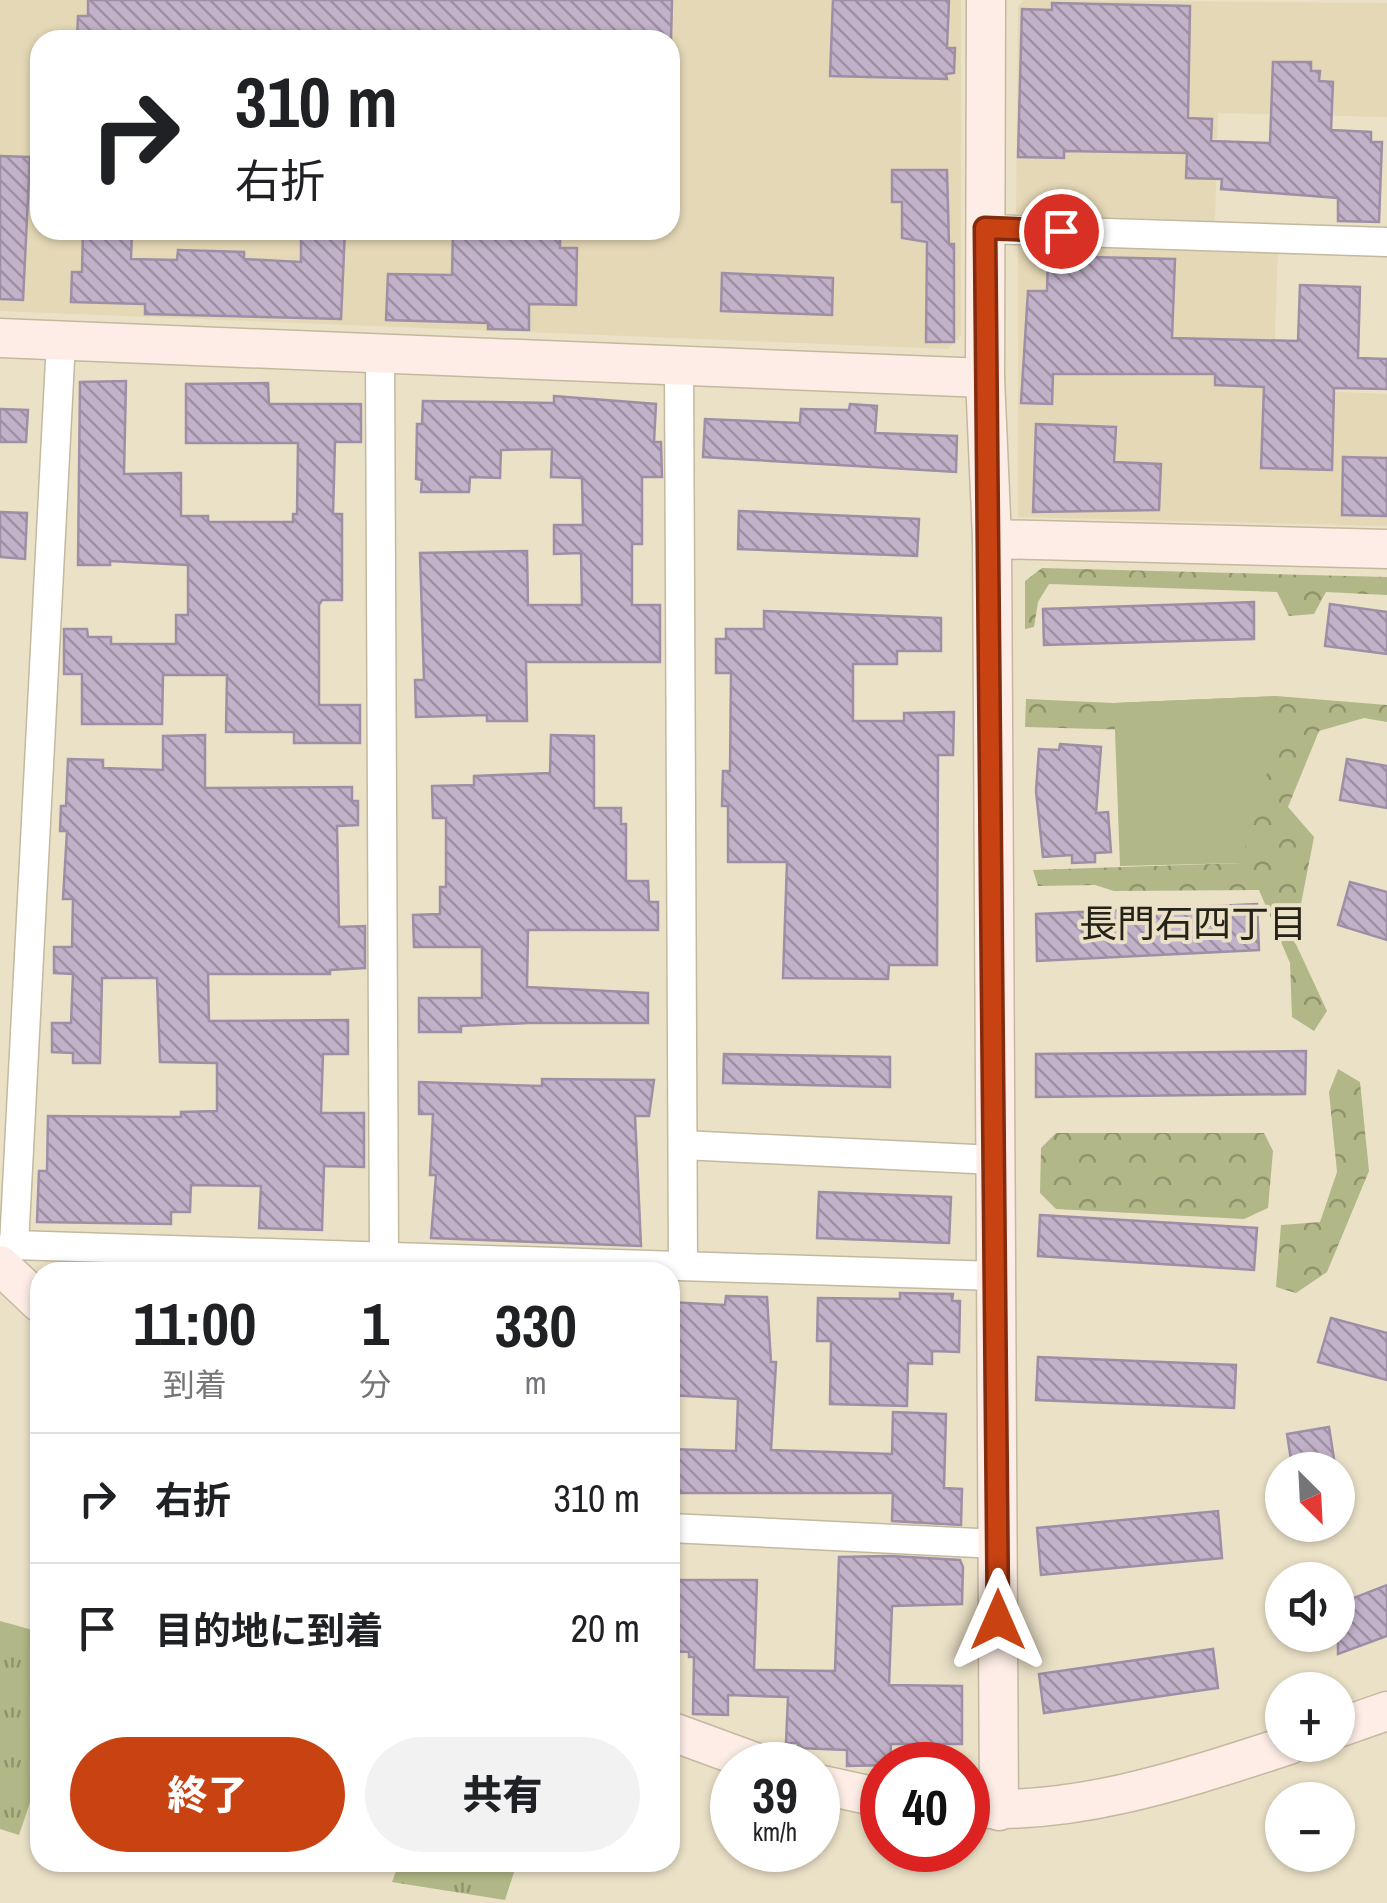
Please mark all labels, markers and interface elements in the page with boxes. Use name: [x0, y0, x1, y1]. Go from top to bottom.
text: 310 m: [235, 55, 398, 149]
icon: right: [70, 70, 200, 200]
text: 右折: [235, 150, 325, 211]
pin: [1019, 189, 1104, 274]
icon: arrive: [1034, 204, 1089, 259]
district label: 長門石四丁目: [1079, 898, 1307, 949]
text: 11:00: [133, 1283, 256, 1364]
text: 1: [362, 1283, 389, 1364]
text: 330: [495, 1285, 577, 1366]
text: m: [525, 1361, 547, 1404]
text: 到着: [163, 1363, 227, 1406]
text: 分: [360, 1363, 392, 1406]
north arrow: [1265, 1452, 1355, 1542]
map controls: [1265, 1452, 1355, 1872]
icon: right: [70, 1471, 125, 1526]
text: 310 m: [553, 1473, 640, 1524]
text: 右折: [155, 1475, 231, 1526]
button: sound: [1265, 1562, 1355, 1652]
position arrow: [946, 1568, 1050, 1672]
icon: arrive: [70, 1601, 125, 1656]
text: 20 m: [571, 1603, 640, 1654]
text: 目的地に到着: [155, 1605, 383, 1656]
button: +: [1265, 1672, 1355, 1762]
button: 終了: [70, 1737, 345, 1852]
button: 共有: [365, 1737, 640, 1852]
speed limit sign: 40: [860, 1742, 990, 1872]
text: 39: [752, 1761, 798, 1829]
button: −: [1265, 1782, 1355, 1872]
text: km/h: [753, 1815, 797, 1849]

